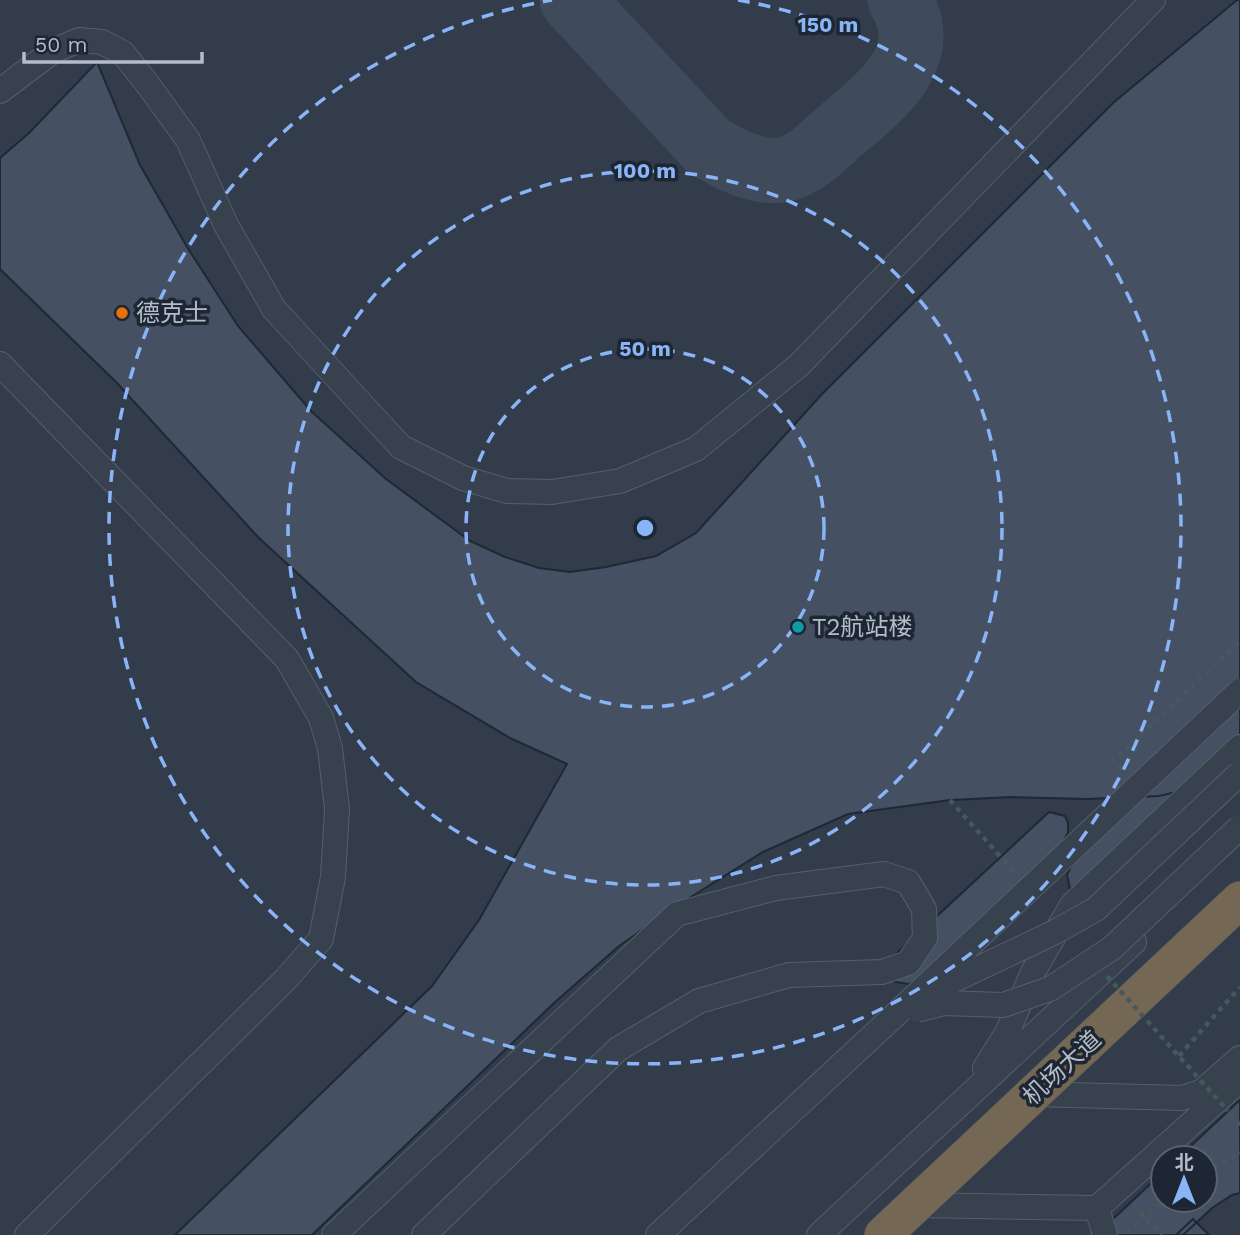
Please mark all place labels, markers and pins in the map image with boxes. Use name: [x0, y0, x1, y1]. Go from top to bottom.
place label: 德克士: [136, 299, 208, 327]
marker: 德克士: [114, 305, 130, 321]
centre of rings: [633, 516, 657, 540]
place label: T2航站楼: [812, 613, 913, 641]
marker: T2航站楼: [790, 619, 806, 635]

